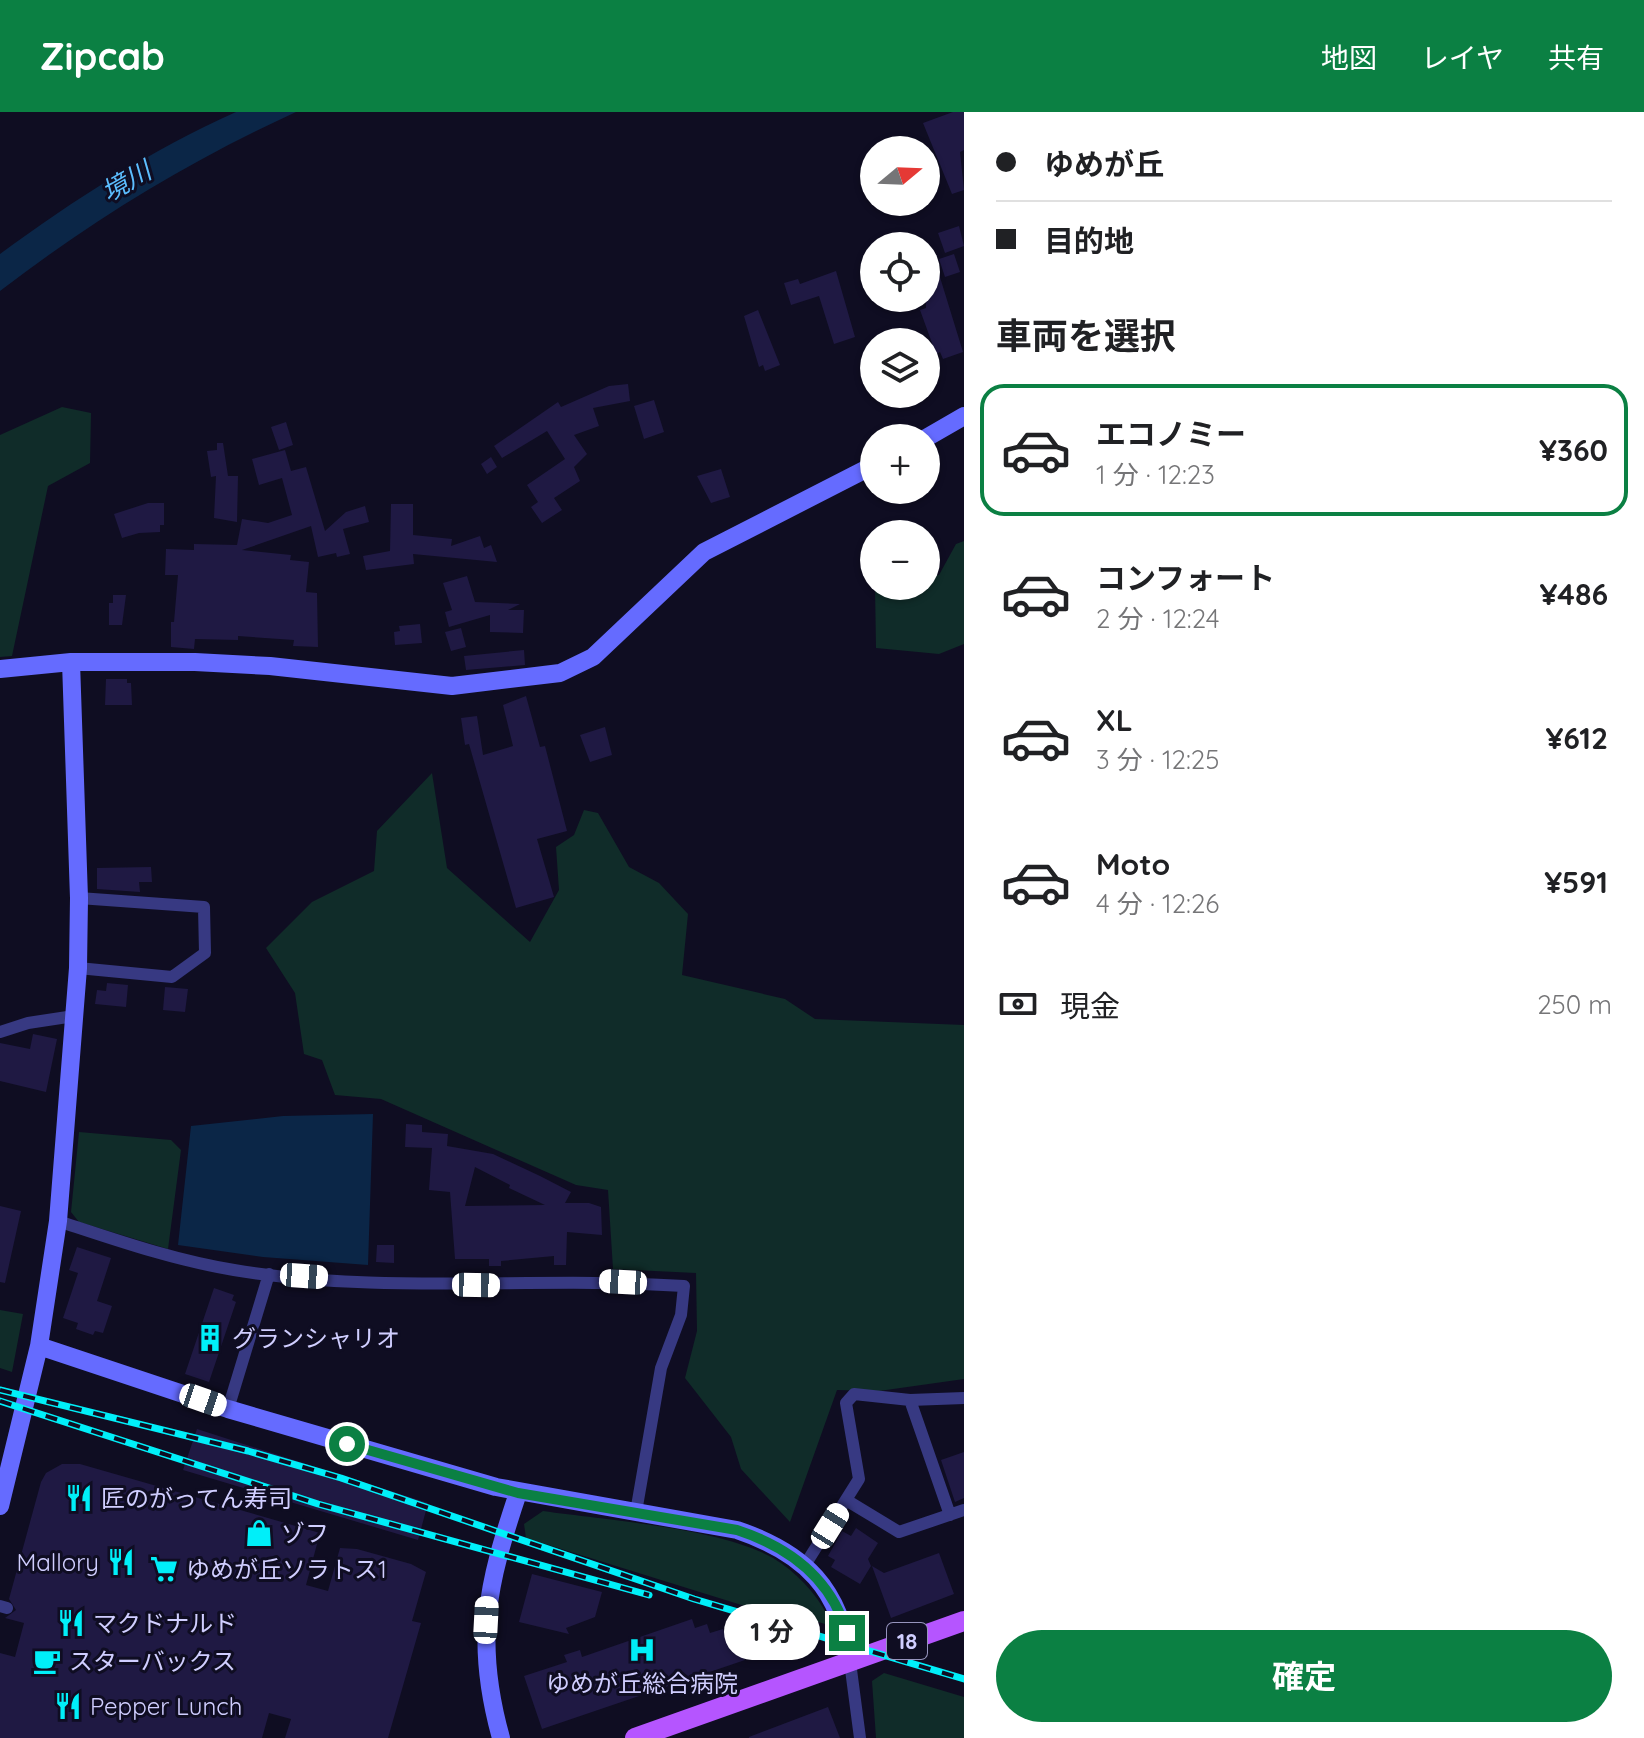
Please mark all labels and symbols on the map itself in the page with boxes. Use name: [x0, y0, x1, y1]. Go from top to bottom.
north arrow: [860, 136, 940, 216]
water label: 境川: [95, 152, 159, 208]
car: [279, 1262, 329, 1290]
car: [598, 1269, 648, 1295]
car: [452, 1273, 500, 1297]
building icon: グランシャリオ: [195, 1323, 225, 1353]
place label: グランシャリオ: [232, 1323, 400, 1353]
car: [176, 1381, 230, 1419]
route start: [329, 1426, 365, 1462]
restaurant icon: 匠のがってん寿司: [64, 1483, 94, 1513]
place label: 匠のがってん寿司: [101, 1483, 292, 1513]
car: [807, 1499, 853, 1553]
shop icon: ゾフ: [244, 1518, 274, 1548]
place label: ゾフ: [281, 1518, 329, 1548]
place label: Mallory: [16, 1547, 99, 1577]
restaurant icon: Mallory: [106, 1547, 136, 1577]
supermarket icon: ゆめが丘ソラトス1: [149, 1554, 179, 1584]
place label: ゆめが丘ソラトス1: [186, 1554, 387, 1584]
car: [473, 1595, 499, 1645]
callout: 1 分: [723, 1605, 819, 1661]
restaurant icon: マクドナルド: [56, 1608, 86, 1638]
place label: マクドナルド: [93, 1608, 237, 1638]
route end: [829, 1615, 865, 1651]
road number: 18: [887, 1623, 927, 1659]
hospital icon: ゆめが丘総合病院: [627, 1635, 657, 1665]
cafe icon: スターバックス: [32, 1646, 62, 1676]
place label: スターバックス: [69, 1646, 236, 1676]
place label: ゆめが丘総合病院: [546, 1668, 738, 1698]
restaurant icon: Pepper Lunch: [53, 1691, 83, 1721]
place label: Pepper Lunch: [90, 1691, 242, 1721]

